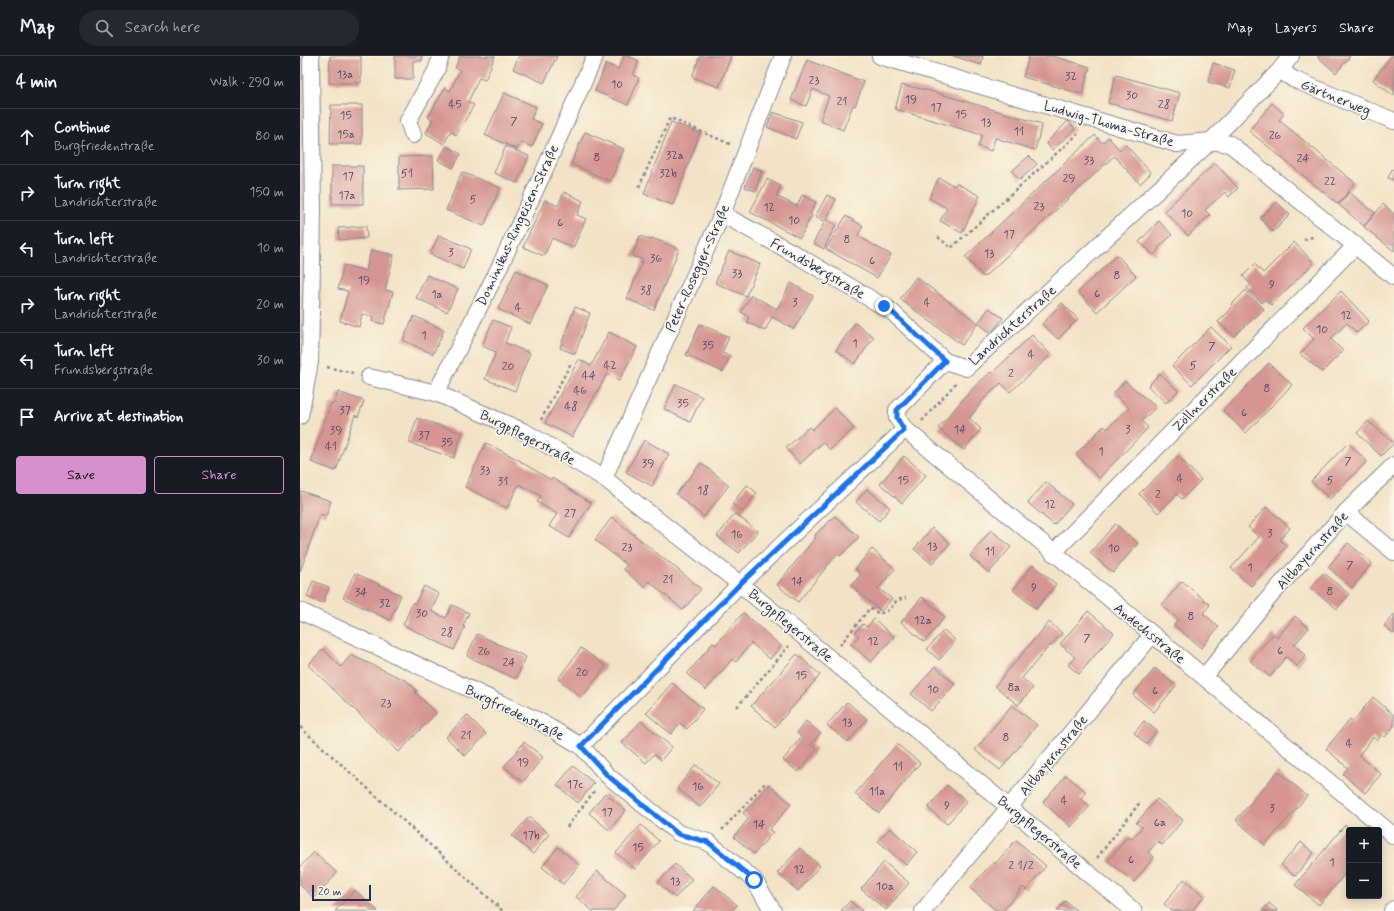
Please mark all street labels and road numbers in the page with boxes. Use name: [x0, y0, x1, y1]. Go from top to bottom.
street label: Gärtnerweg: [1298, 76, 1373, 121]
street label: Ludwig-Thoma-Straße: [1042, 97, 1176, 151]
street label: Dominikus-Ringeisen-Straße: [473, 142, 564, 309]
street label: Peter-Rosegger-Straße: [662, 202, 735, 336]
street label: Frundsbergstraße: [766, 234, 868, 305]
street label: Landrichterstraße: [965, 282, 1060, 370]
street label: Zöllnerstraße: [1168, 363, 1241, 436]
street label: Burgpflegerstraße: [476, 406, 578, 471]
street label: Altbayernstraße: [1273, 508, 1353, 594]
street label: Burgpflegerstraße: [744, 585, 836, 667]
street label: Andechsstraße: [1110, 599, 1189, 668]
street label: Burgfriedenstraße: [462, 681, 567, 746]
street label: Altbayernstraße: [1016, 711, 1092, 800]
street label: Burgpflegerstraße: [993, 792, 1085, 874]

